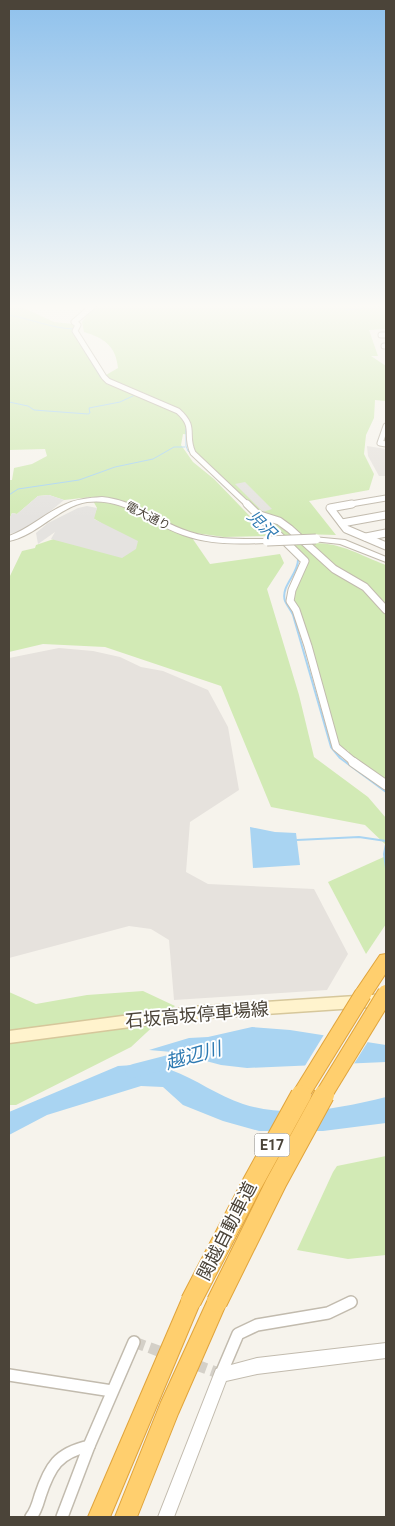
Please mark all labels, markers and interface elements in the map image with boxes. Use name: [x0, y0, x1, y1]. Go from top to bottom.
street label: 電大通り: [123, 499, 173, 533]
water label: 児沢: [244, 506, 281, 544]
street label: 石坂高坂停車場線: [124, 998, 270, 1031]
water label: 越辺川: [163, 1036, 226, 1074]
road number: E17: [254, 1134, 290, 1156]
street label: 関越自動車道: [193, 1178, 260, 1284]

